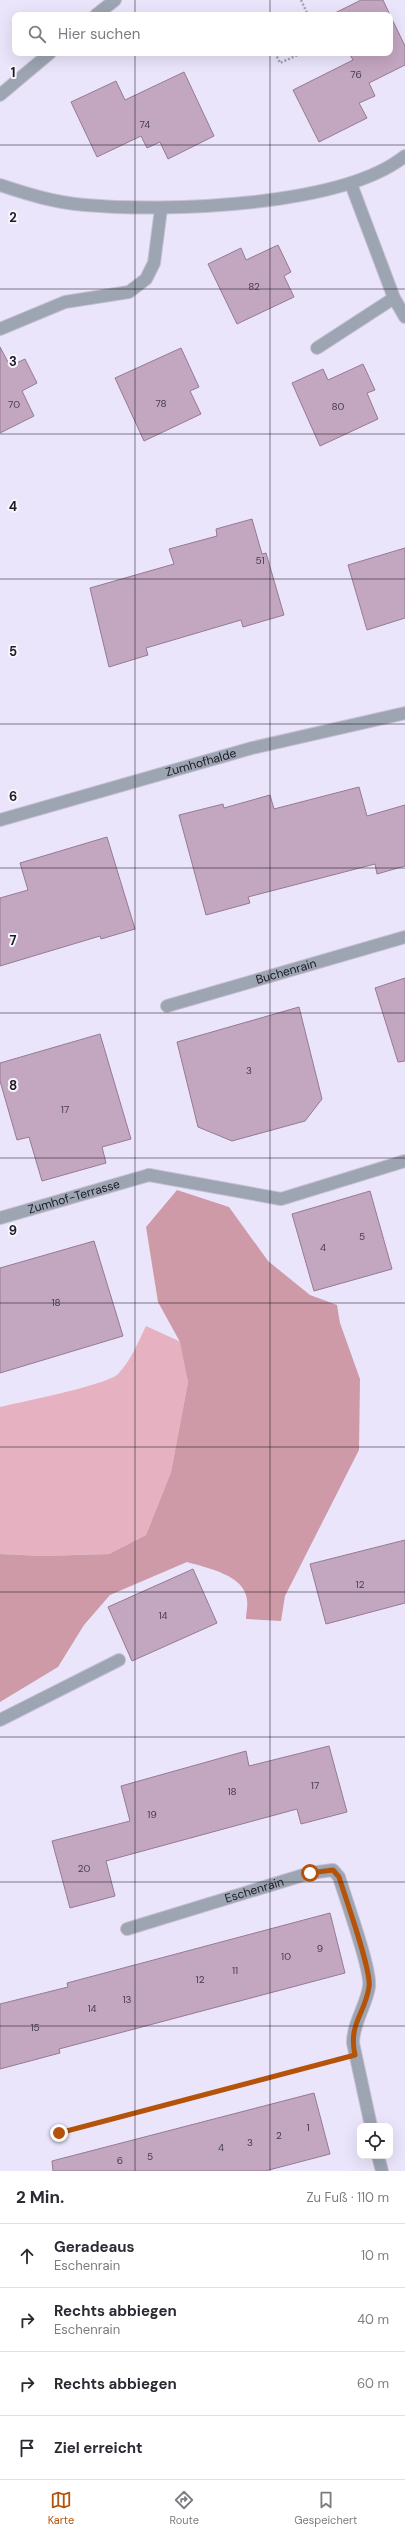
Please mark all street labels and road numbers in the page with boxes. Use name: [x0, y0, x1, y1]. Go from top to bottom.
street label: Zumhofhalde: [164, 745, 238, 780]
street label: Buchenrain: [254, 955, 318, 988]
street label: Zumhof-Terrasse: [26, 1176, 122, 1217]
street label: Eschenrain: [223, 1873, 286, 1907]

